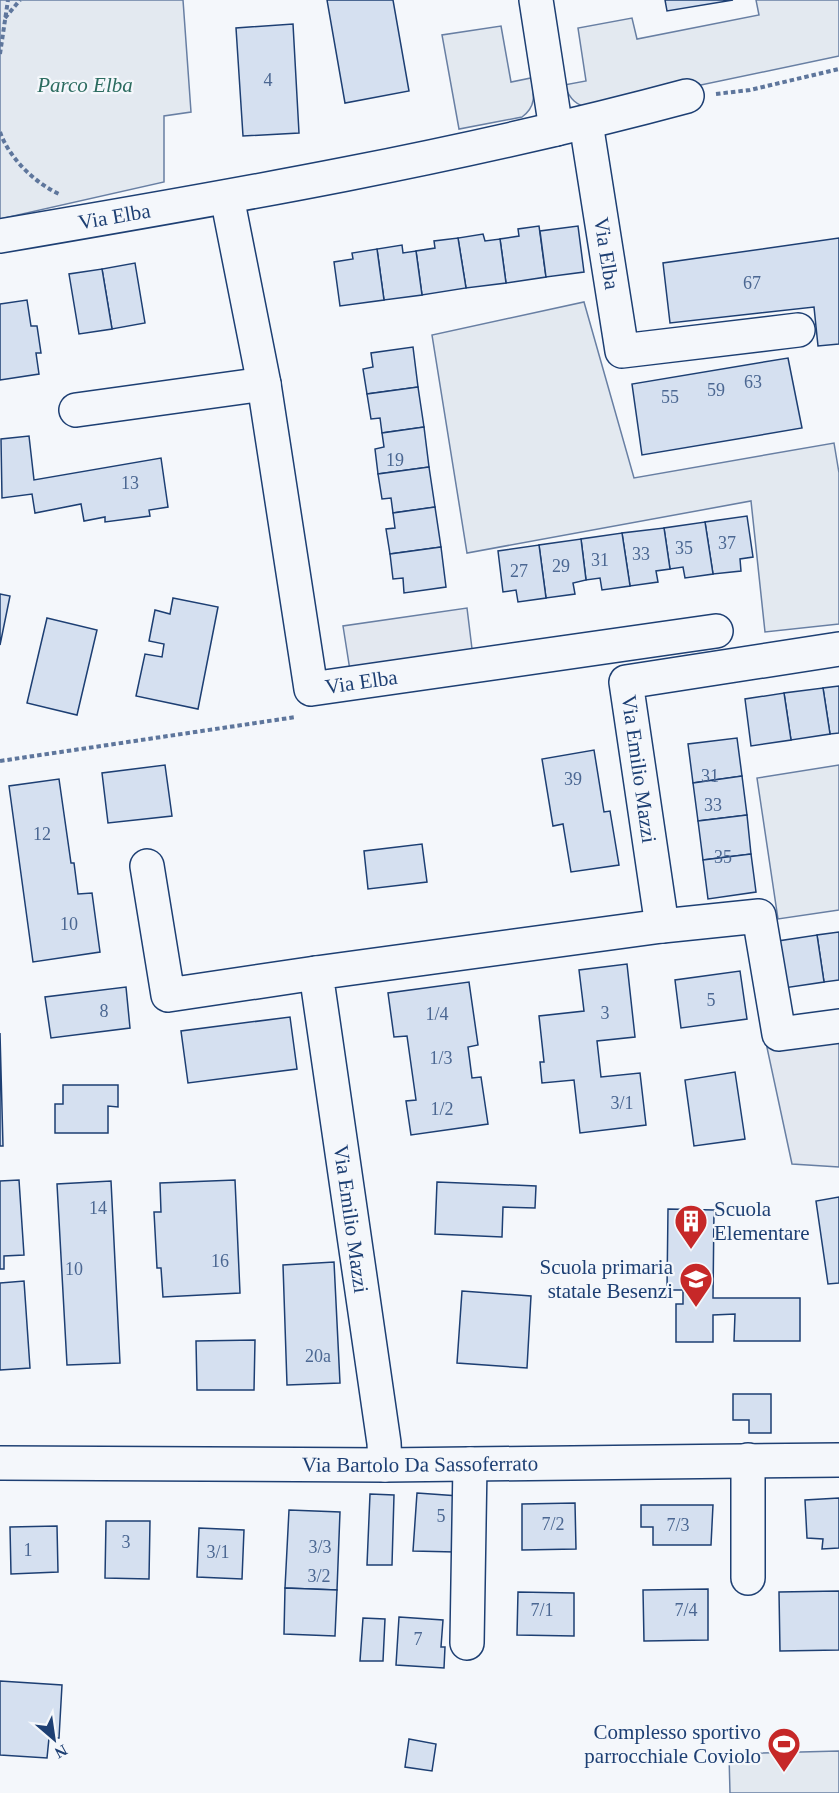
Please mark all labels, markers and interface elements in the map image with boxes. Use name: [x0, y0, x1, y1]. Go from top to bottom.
house number: 4: [264, 70, 273, 90]
park label: Parco Elba: [36, 73, 133, 97]
street label: Via Elba: [76, 198, 153, 234]
street label: Via Elba: [589, 216, 624, 292]
house number: 67: [743, 273, 761, 293]
house number: 63: [744, 372, 762, 392]
house number: 59: [707, 380, 725, 400]
house number: 55: [661, 387, 679, 407]
house number: 19: [386, 450, 404, 470]
house number: 13: [121, 473, 139, 493]
house number: 37: [718, 533, 736, 553]
house number: 35: [675, 538, 693, 558]
house number: 33: [632, 544, 650, 564]
house number: 31: [591, 550, 609, 570]
house number: 29: [552, 556, 570, 576]
house number: 27: [510, 561, 528, 581]
street label: Via Elba: [324, 665, 400, 699]
street label: Via Emilio Mazzi: [617, 693, 661, 845]
house number: 31: [701, 766, 719, 786]
house number: 39: [564, 769, 582, 789]
house number: 33: [704, 795, 722, 815]
house number: 12: [33, 824, 51, 844]
house number: 35: [714, 847, 732, 867]
house number: 10: [60, 914, 78, 934]
house number: 5: [707, 990, 716, 1010]
house number: 8: [100, 1001, 109, 1021]
house number: 3: [601, 1003, 610, 1023]
house number: 1/4: [425, 1004, 449, 1024]
house number: 1/3: [429, 1048, 453, 1068]
house number: 3/1: [610, 1093, 634, 1113]
house number: 1/2: [430, 1099, 454, 1119]
street label: Via Emilio Mazzi: [329, 1143, 373, 1295]
place label: Scuola Elementare: [714, 1197, 810, 1245]
house number: 14: [89, 1198, 107, 1218]
building icon: Scuola Elementare: [673, 1203, 709, 1250]
house number: 16: [211, 1251, 229, 1271]
place label: Scuola primaria statale Besenzi: [539, 1255, 674, 1303]
house number: 10: [65, 1259, 83, 1279]
school or university icon: Scuola primaria statale Besenzi: [678, 1261, 714, 1308]
house number: 20a: [305, 1346, 331, 1366]
street label: Via Bartolo Da Sassoferrato: [302, 1451, 538, 1477]
house number: 5: [437, 1506, 446, 1526]
house number: 7/2: [541, 1514, 565, 1534]
house number: 7/3: [666, 1515, 690, 1535]
house number: 3: [122, 1532, 131, 1552]
house number: 3/3: [308, 1537, 332, 1557]
house number: 1: [24, 1540, 33, 1560]
house number: 3/1: [206, 1542, 230, 1562]
house number: 3/2: [307, 1566, 331, 1586]
house number: 7/1: [530, 1600, 554, 1620]
house number: 7/4: [674, 1600, 698, 1620]
house number: 7: [414, 1629, 423, 1649]
north arrow: [24, 1709, 84, 1769]
place label: Complesso sportivo parrocchiale Coviolo: [584, 1720, 761, 1768]
sports icon: Complesso sportivo parrocchiale Coviolo: [766, 1726, 802, 1773]
text: N: [51, 1741, 70, 1762]

